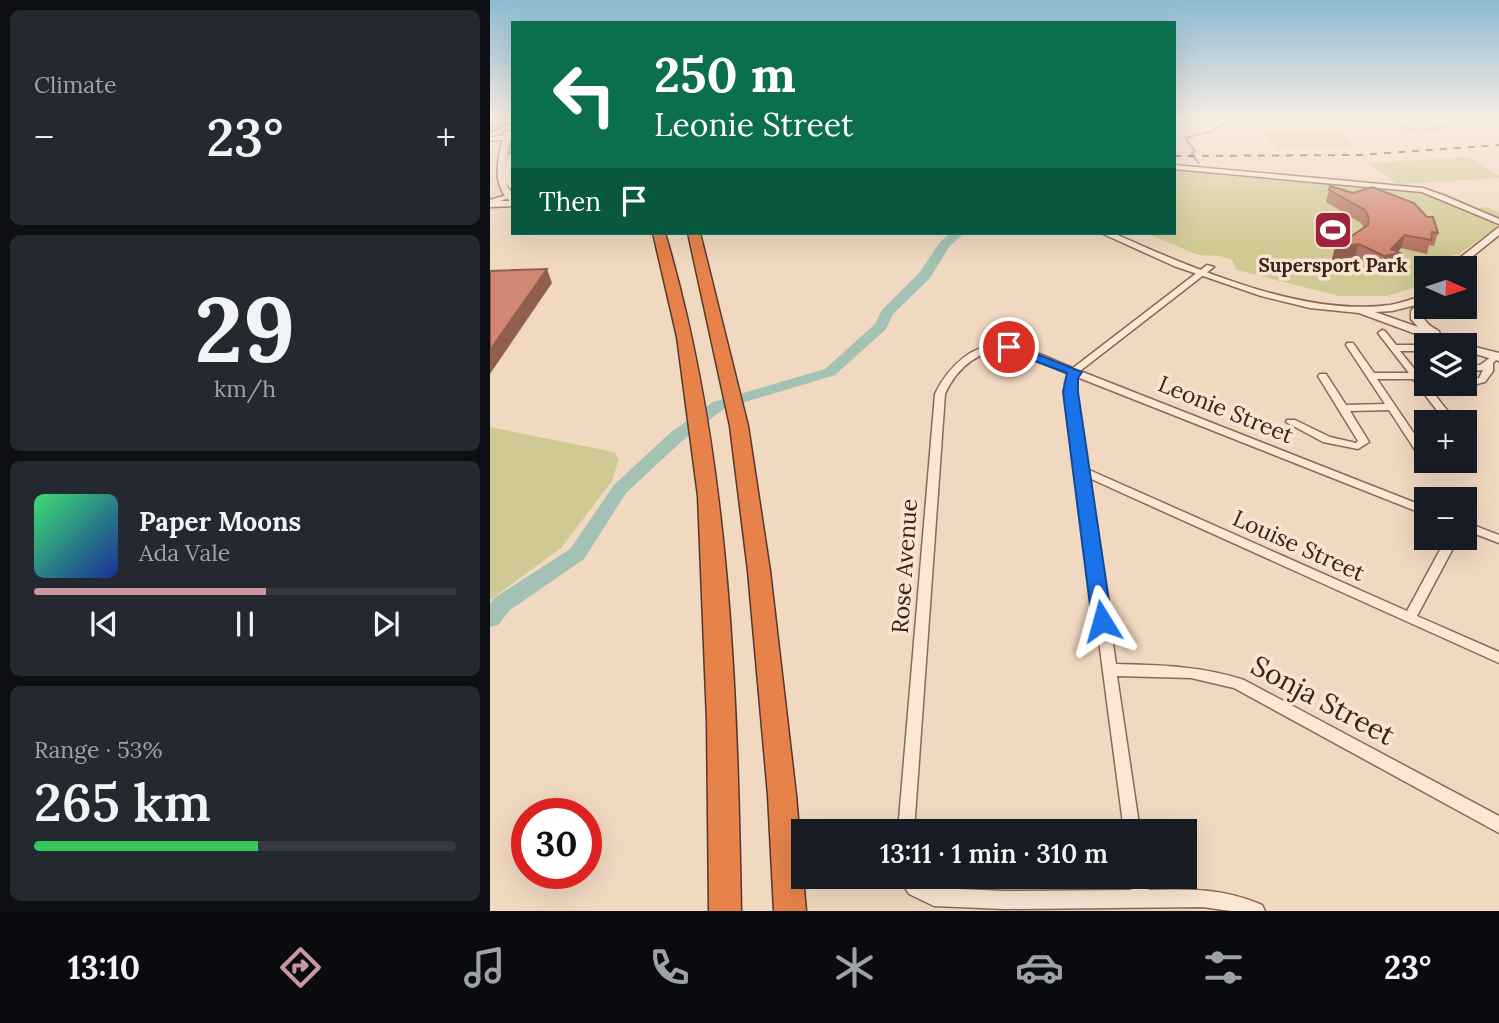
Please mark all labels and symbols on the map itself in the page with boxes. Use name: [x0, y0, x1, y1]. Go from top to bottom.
sports icon: Supersport Park: [1312, 209, 1354, 251]
place label: Supersport Park: [1258, 253, 1408, 277]
north arrow: [1414, 256, 1477, 318]
pin: [979, 317, 1039, 377]
street label: Leonie Street: [1154, 369, 1298, 449]
street label: Rose Avenue: [885, 498, 923, 634]
street label: Louise Street: [1229, 503, 1370, 587]
position arrow: [1065, 584, 1139, 658]
street label: Sonja Street: [1245, 647, 1401, 753]
speed limit sign: 30: [511, 798, 602, 889]

